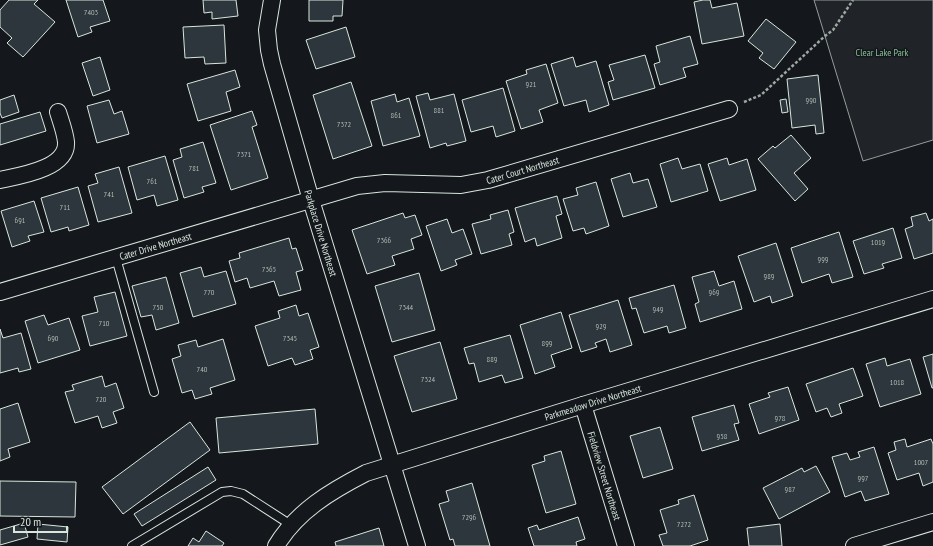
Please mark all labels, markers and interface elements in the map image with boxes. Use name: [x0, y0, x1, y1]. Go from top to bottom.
house number: 7403: [84, 7, 99, 17]
park label: Clear Lake Park: [856, 46, 909, 59]
house number: 921: [526, 79, 537, 89]
house number: 990: [806, 95, 817, 105]
house number: 881: [434, 105, 445, 115]
house number: 861: [391, 110, 402, 120]
house number: 7372: [337, 119, 352, 129]
house number: 7371: [237, 149, 252, 159]
street label: Cater Court Northeast: [485, 153, 561, 187]
house number: 781: [189, 163, 200, 173]
house number: 761: [147, 176, 158, 186]
street label: Parkplace Drive Northeast: [302, 188, 341, 278]
house number: 741: [104, 189, 115, 199]
house number: 711: [60, 202, 71, 212]
house number: 691: [15, 215, 26, 225]
street label: Cater Drive Northeast: [118, 229, 193, 263]
house number: 7366: [377, 235, 392, 245]
house number: 1019: [871, 237, 886, 247]
house number: 999: [818, 254, 829, 264]
house number: 7365: [262, 264, 276, 274]
house number: 989: [764, 271, 775, 281]
house number: 770: [204, 287, 215, 297]
house number: 969: [709, 287, 720, 297]
house number: 750: [153, 302, 164, 312]
house number: 7344: [399, 302, 414, 312]
house number: 949: [653, 304, 664, 314]
house number: 710: [99, 318, 110, 328]
house number: 929: [596, 321, 607, 331]
house number: 690: [48, 333, 59, 343]
house number: 7345: [283, 333, 297, 343]
house number: 899: [542, 338, 553, 348]
house number: 889: [487, 354, 498, 364]
house number: 740: [197, 364, 208, 374]
house number: 7324: [421, 374, 436, 384]
house number: 1018: [890, 377, 905, 387]
street label: Parkmeadow Drive Northeast: [543, 381, 643, 423]
house number: 720: [96, 394, 107, 404]
house number: 978: [775, 413, 786, 423]
street label: Fieldview Street Northeast: [585, 430, 624, 522]
house number: 958: [717, 431, 728, 441]
house number: 1007: [914, 457, 929, 467]
house number: 997: [858, 473, 869, 483]
house number: 987: [785, 484, 796, 494]
scale bar: [14, 508, 67, 534]
house number: 7296: [462, 512, 477, 522]
text: 20 m: [20, 514, 41, 529]
house number: 7272: [677, 519, 692, 529]

